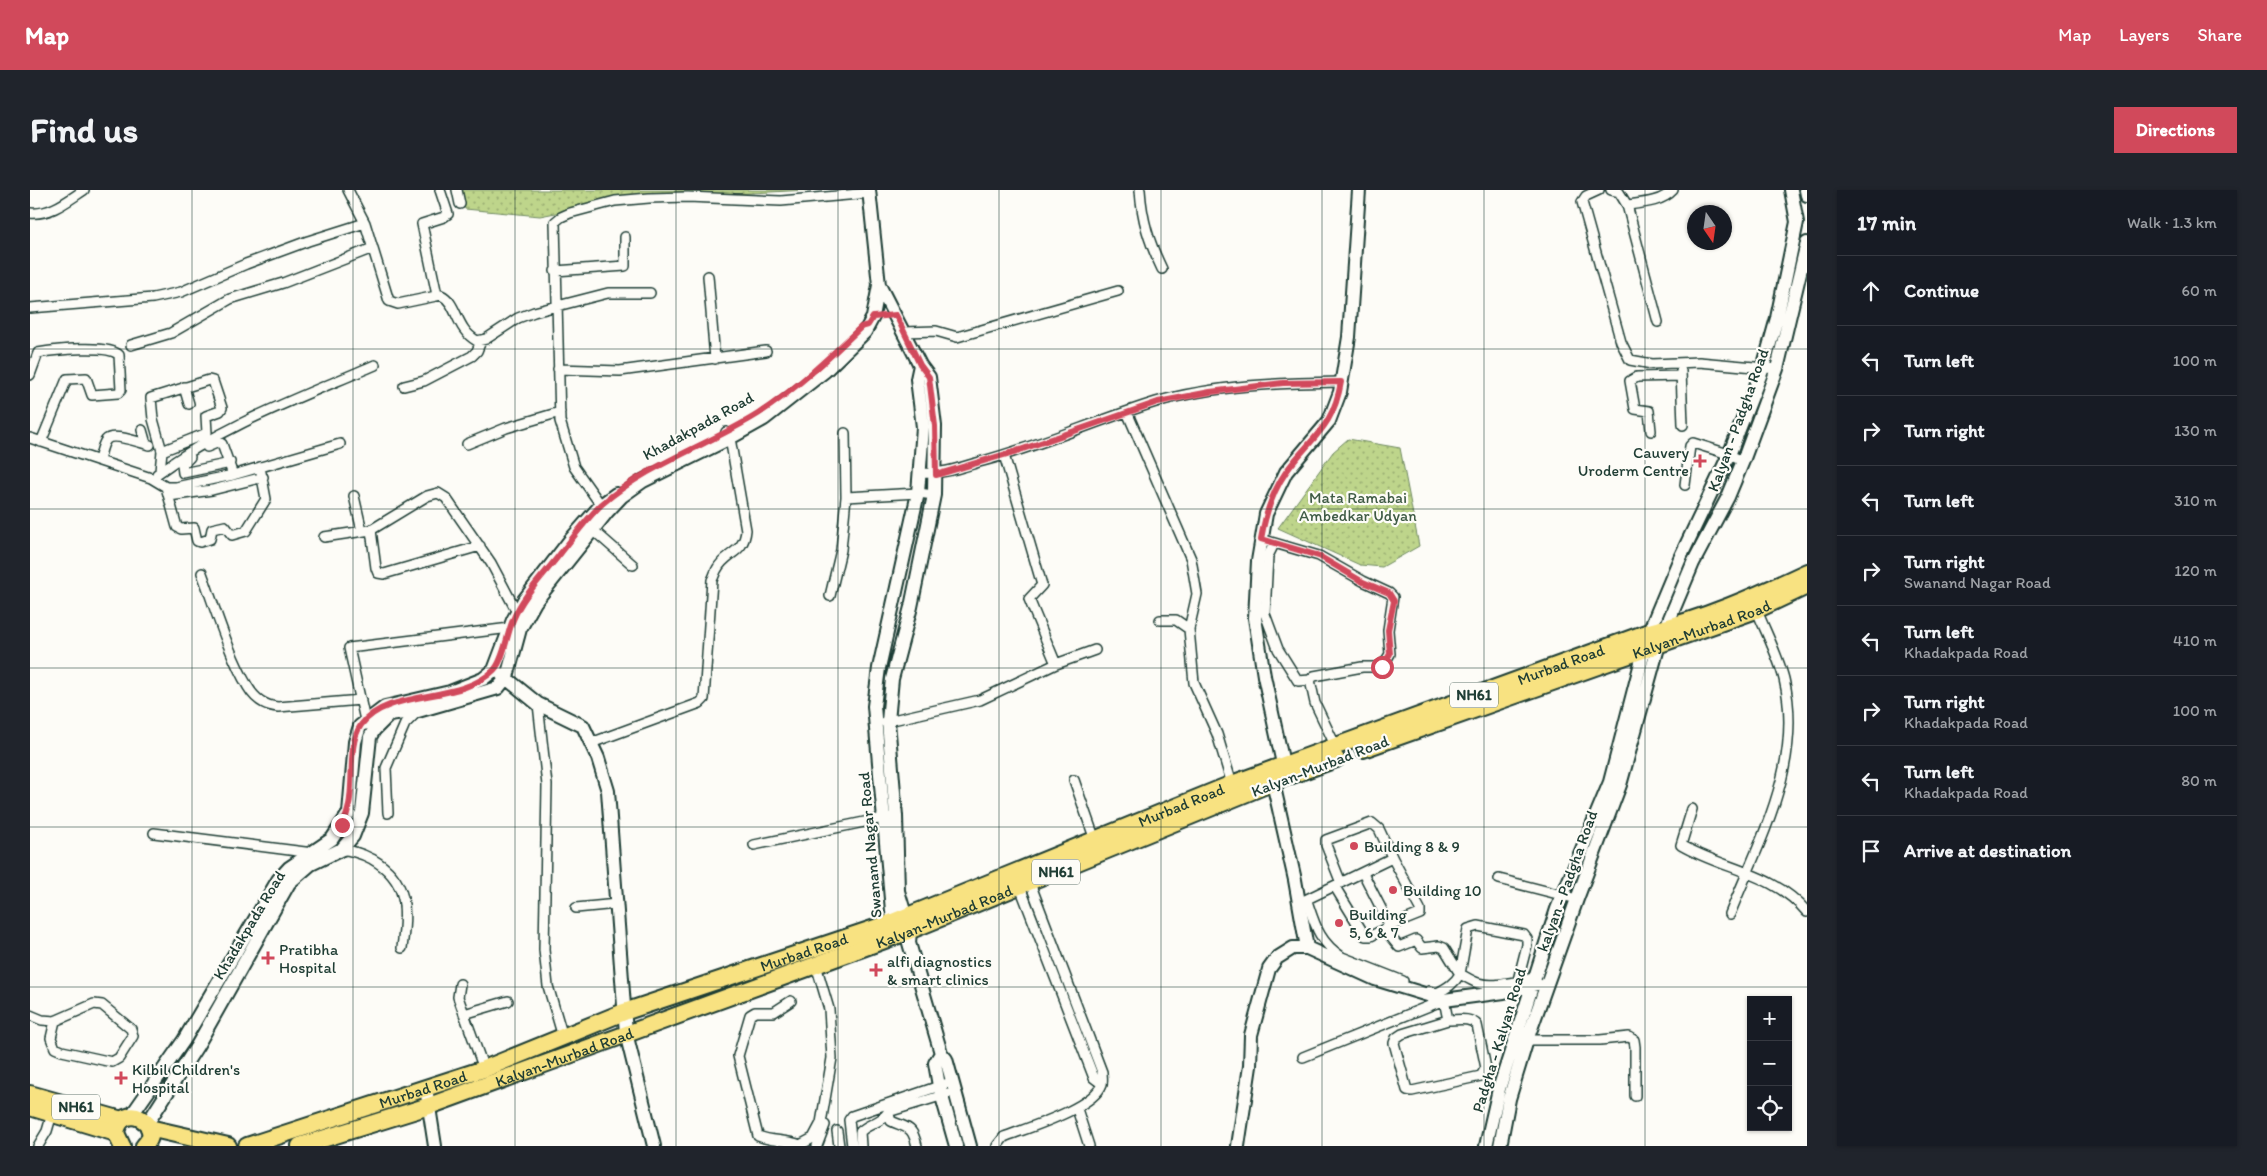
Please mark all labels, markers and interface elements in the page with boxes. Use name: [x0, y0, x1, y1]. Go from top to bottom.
text: Map: [25, 21, 69, 50]
text: Map: [2058, 24, 2091, 46]
text: Layers: [2119, 24, 2169, 46]
text: Share: [2197, 24, 2242, 46]
button: Directions: [2114, 107, 2237, 153]
text: Find us: [30, 109, 138, 151]
north arrow: [1687, 205, 1732, 250]
text: 17 min: [1857, 210, 1916, 235]
text: Walk · 1.3 km: [2127, 213, 2217, 232]
icon: ahead: [1857, 277, 1885, 305]
text: Continue: [1904, 279, 1979, 302]
text: 60 m: [2182, 281, 2217, 300]
street label: Kalyan - Padgha Road: [1703, 346, 1773, 494]
icon: left: [1857, 347, 1885, 375]
text: Turn left: [1904, 349, 1974, 372]
text: 100 m: [2173, 351, 2217, 370]
street label: Khadakpada Road: [639, 388, 757, 464]
icon: right: [1857, 417, 1885, 445]
text: Turn right: [1904, 419, 1985, 442]
text: 130 m: [2174, 421, 2217, 440]
place label: Cauvery Uroderm Centre: [1578, 443, 1689, 480]
marker: Cauvery Uroderm Centre: [1693, 454, 1707, 468]
icon: left: [1857, 487, 1885, 515]
park label: Mata Ramabai Ambedkar Udyan: [1299, 488, 1417, 525]
text: Turn left: [1904, 489, 1974, 512]
text: 310 m: [2174, 491, 2217, 510]
text: Turn right: [1904, 550, 1985, 573]
icon: right: [1857, 557, 1885, 585]
text: 120 m: [2174, 561, 2217, 580]
text: Swanand Nagar Road: [1904, 573, 2051, 592]
street label: Kalyan-Murbad Road: [1630, 595, 1774, 663]
text: Turn left: [1904, 620, 1974, 643]
icon: left: [1857, 627, 1885, 655]
text: 410 m: [2173, 631, 2217, 650]
street label: Murbad Road: [1515, 640, 1607, 689]
text: Khadakpada Road: [1904, 643, 2028, 662]
route start: [1371, 656, 1394, 679]
road number: NH61: [1450, 682, 1498, 708]
text: Turn right: [1904, 690, 1985, 713]
icon: right: [1857, 697, 1885, 725]
text: 100 m: [2173, 701, 2217, 720]
text: Khadakpada Road: [1904, 713, 2028, 732]
street label: Kalyan-Murbad Road: [1249, 731, 1392, 801]
text: Turn left: [1904, 760, 1974, 783]
icon: left: [1857, 767, 1885, 795]
street label: Swanand Nagar Road: [854, 771, 886, 919]
text: 80 m: [2181, 771, 2217, 790]
street label: Murbad Road: [1135, 779, 1227, 831]
text: Khadakpada Road: [1904, 783, 2028, 802]
street label: kalyan - Padgha Road: [1533, 807, 1601, 954]
route end: [331, 814, 354, 837]
place label: Building 8 & 9: [1364, 837, 1460, 856]
icon: arrive: [1857, 837, 1885, 865]
text: Arrive at destination: [1904, 839, 2071, 862]
marker: Building 8 & 9: [1348, 840, 1360, 852]
road number: NH61: [1032, 860, 1080, 884]
street label: Khadakpada Road: [209, 867, 289, 983]
street label: Kalyan-Murbad Road: [873, 880, 1015, 952]
place label: Building 10: [1403, 881, 1482, 900]
marker: Building 10: [1387, 884, 1399, 896]
place label: Building 5, 6 & 7: [1349, 905, 1408, 942]
marker: Building 5, 6 & 7: [1333, 917, 1345, 929]
street label: Murbad Road: [758, 928, 850, 975]
place label: Pratibha Hospital: [279, 940, 339, 977]
marker: Pratibha Hospital: [261, 951, 275, 965]
place label: alfi diagnostics & smart clinics: [887, 952, 992, 989]
marker: alfi diagnostics & smart clinics: [869, 963, 883, 977]
street label: Padgha - Kalyan Road: [1468, 965, 1530, 1115]
map controls: [1747, 996, 1792, 1131]
button: +: [1747, 996, 1792, 1041]
street label: Kalyan-Murbad Road: [492, 1023, 636, 1091]
button: −: [1747, 1041, 1792, 1086]
place label: Kilbil Children's Hospital: [132, 1060, 240, 1097]
street label: Murbad Road: [377, 1066, 469, 1112]
marker: Kilbil Children's Hospital: [114, 1071, 128, 1085]
button: locate: [1747, 1086, 1792, 1131]
road number: NH61: [52, 1094, 100, 1120]

